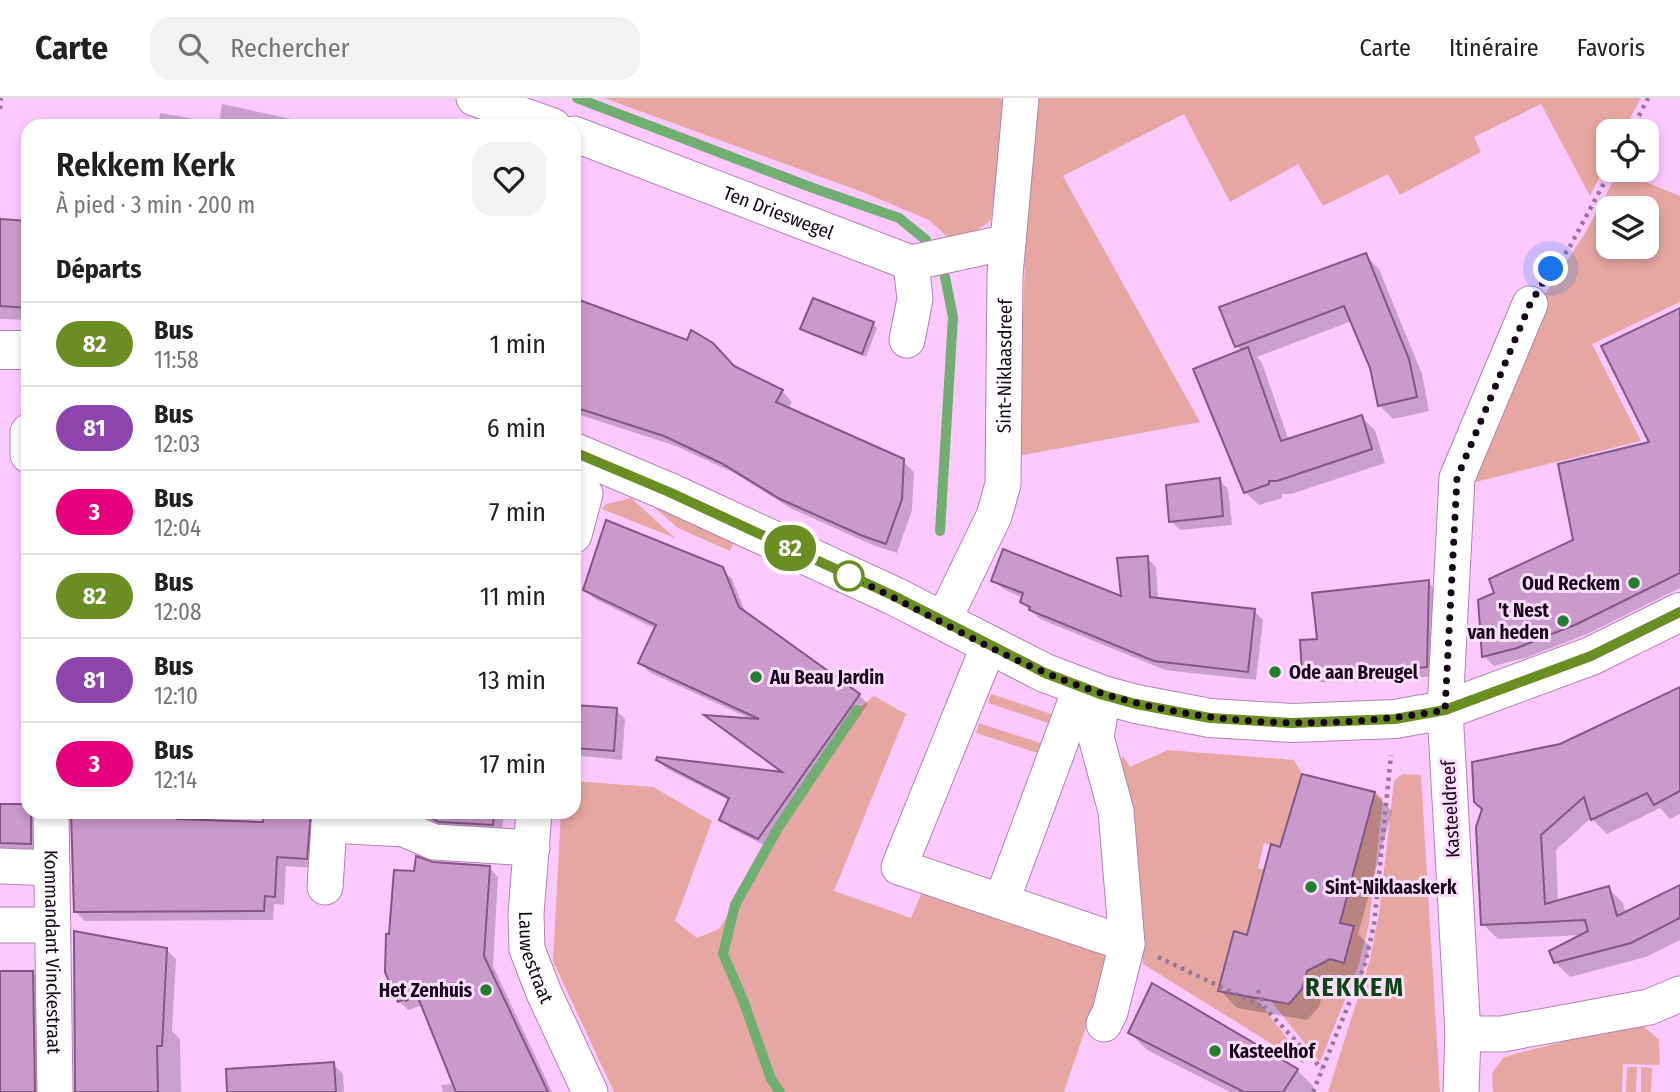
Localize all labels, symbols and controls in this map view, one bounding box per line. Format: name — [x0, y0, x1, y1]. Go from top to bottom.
search box — [150, 17, 640, 80]
text: Carte — [35, 28, 108, 68]
icon: search — [174, 29, 212, 67]
text: Rechercher — [230, 33, 350, 64]
text: Carte — [1360, 34, 1411, 62]
text: Itinéraire — [1449, 34, 1539, 62]
text: Favoris — [1577, 34, 1645, 62]
map controls — [1596, 119, 1659, 259]
button: locate — [1596, 119, 1659, 182]
button: heart — [472, 142, 546, 216]
text: Rekkem Kerk — [56, 145, 235, 185]
street label: Ten Drieswegel — [720, 181, 837, 244]
text: À pied · 3 min · 200 m — [56, 191, 255, 219]
button: layers — [1596, 196, 1659, 259]
your location — [1533, 251, 1568, 286]
text: Départs — [56, 254, 142, 285]
street label: Sint-Niklaasdreef — [992, 298, 1017, 433]
text: Bus — [154, 315, 193, 346]
text: 1 min — [490, 329, 546, 360]
text: 82 — [83, 330, 106, 358]
text: 11:58 — [154, 346, 199, 374]
text: Bus — [154, 399, 193, 430]
text: 6 min — [487, 413, 546, 444]
text: 81 — [83, 414, 106, 442]
text: 12:03 — [154, 430, 200, 458]
text: Bus — [154, 483, 193, 514]
text: 7 min — [489, 497, 546, 528]
text: 3 — [89, 498, 100, 526]
text: 12:04 — [154, 514, 201, 542]
line badge: 82 — [758, 525, 822, 571]
text: 82 — [778, 534, 802, 562]
unlabelled marker — [834, 561, 864, 591]
text: Bus — [154, 567, 193, 598]
place label: Oud Reckem — [1522, 572, 1620, 595]
marker: Oud Reckem — [1626, 575, 1642, 591]
text: 11 min — [480, 581, 546, 612]
text: 82 — [83, 582, 106, 610]
text: 12:08 — [154, 598, 201, 626]
place label: 't Nest van heden — [1467, 599, 1549, 644]
marker: 't Nest van heden — [1555, 613, 1571, 629]
text: Bus — [154, 651, 193, 682]
place label: Ode aan Breugel — [1289, 661, 1419, 684]
marker: Ode aan Breugel — [1267, 664, 1283, 680]
text: 13 min — [478, 665, 546, 696]
text: 81 — [83, 666, 106, 694]
place label: Au Beau Jardin — [769, 666, 884, 689]
marker: Au Beau Jardin — [748, 669, 764, 685]
text: 12:10 — [154, 682, 198, 710]
text: Bus — [154, 735, 193, 766]
text: 17 min — [479, 749, 546, 780]
text: 3 — [89, 750, 100, 778]
street label: Kasteeldreef — [1436, 758, 1465, 858]
text: 12:14 — [154, 766, 197, 794]
street label: Kommandant Vinckestraat — [40, 850, 65, 1055]
place label: Sint-Niklaaskerk — [1325, 876, 1457, 899]
marker: Sint-Niklaaskerk — [1303, 879, 1319, 895]
street label: Lauwestraat — [514, 911, 558, 1008]
district label: REKKEM — [1305, 972, 1405, 1003]
place label: Het Zenhuis — [379, 979, 473, 1002]
marker: Het Zenhuis — [478, 982, 494, 998]
place label: Kasteelhof — [1229, 1040, 1316, 1063]
marker: Kasteelhof — [1207, 1043, 1223, 1059]

